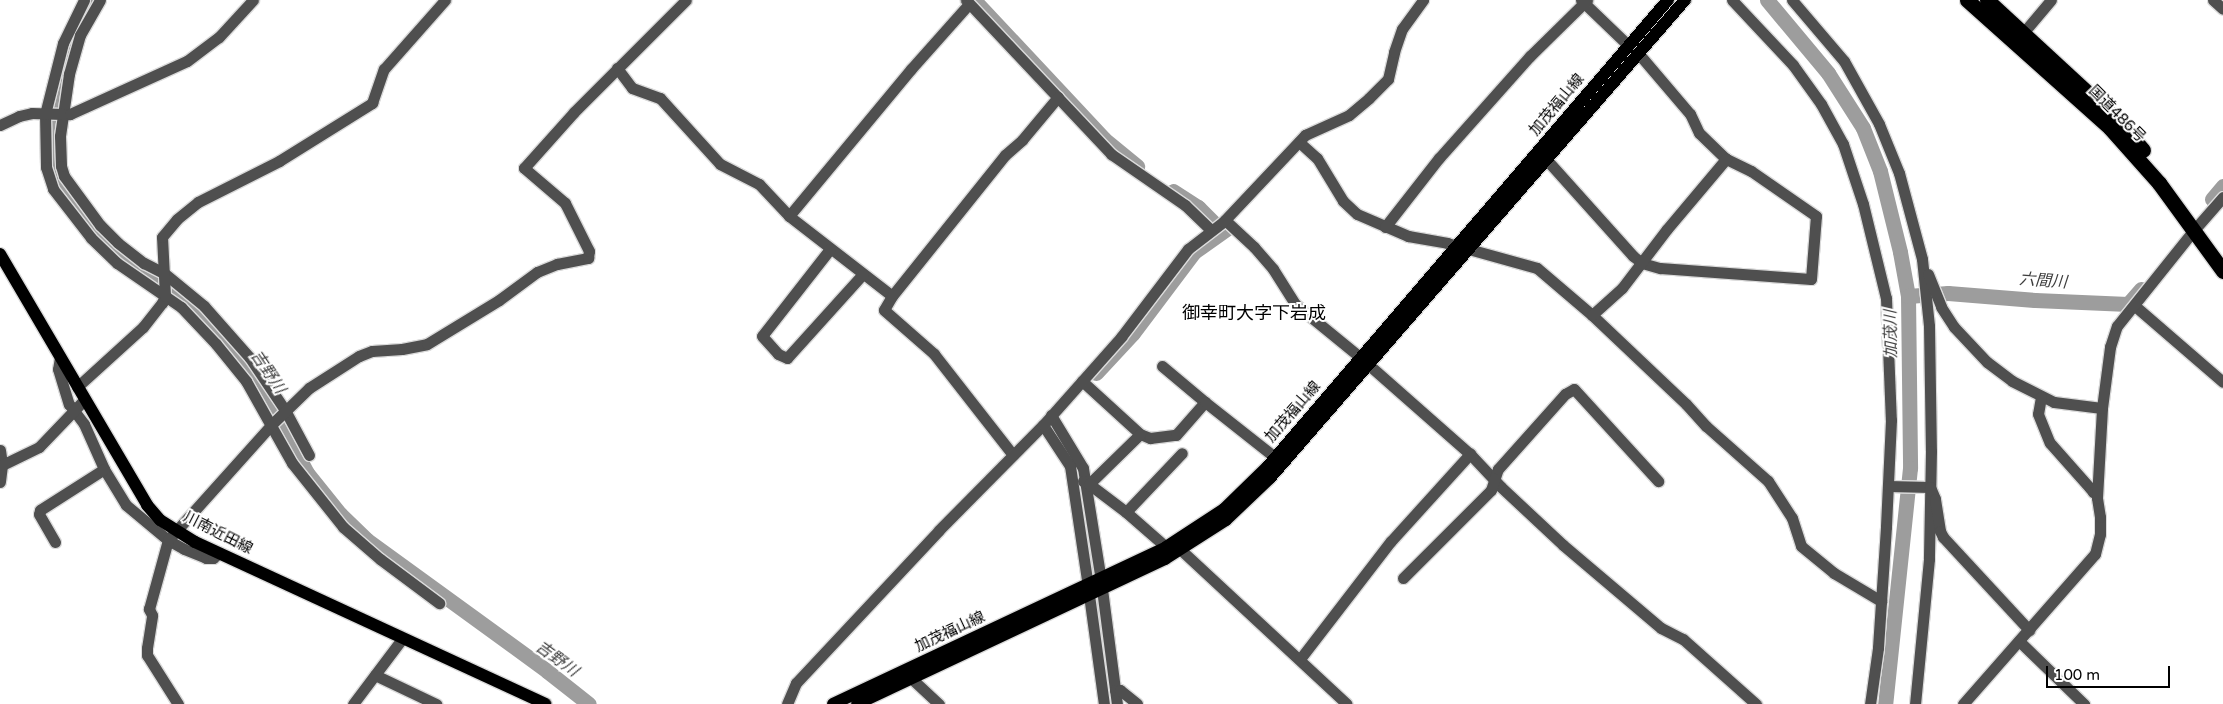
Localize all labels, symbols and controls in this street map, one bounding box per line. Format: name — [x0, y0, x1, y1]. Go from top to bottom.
street label: 加茂福山線 — [1526, 70, 1588, 140]
street label: 国道486号 — [2085, 82, 2149, 146]
water label: 六間川 — [2018, 270, 2068, 292]
district label: 御幸町大字下岩成 — [1182, 302, 1326, 324]
water label: 加茂川 — [1881, 310, 1901, 358]
water label: 吉野川 — [247, 347, 289, 397]
street label: 加茂福山線 — [1262, 378, 1324, 446]
street label: 川南近田線 — [181, 508, 255, 558]
street label: 加茂福山線 — [912, 608, 988, 656]
water label: 吉野川 — [532, 637, 582, 681]
scale bar — [2048, 656, 2172, 688]
text: 100 m — [2054, 666, 2100, 684]

